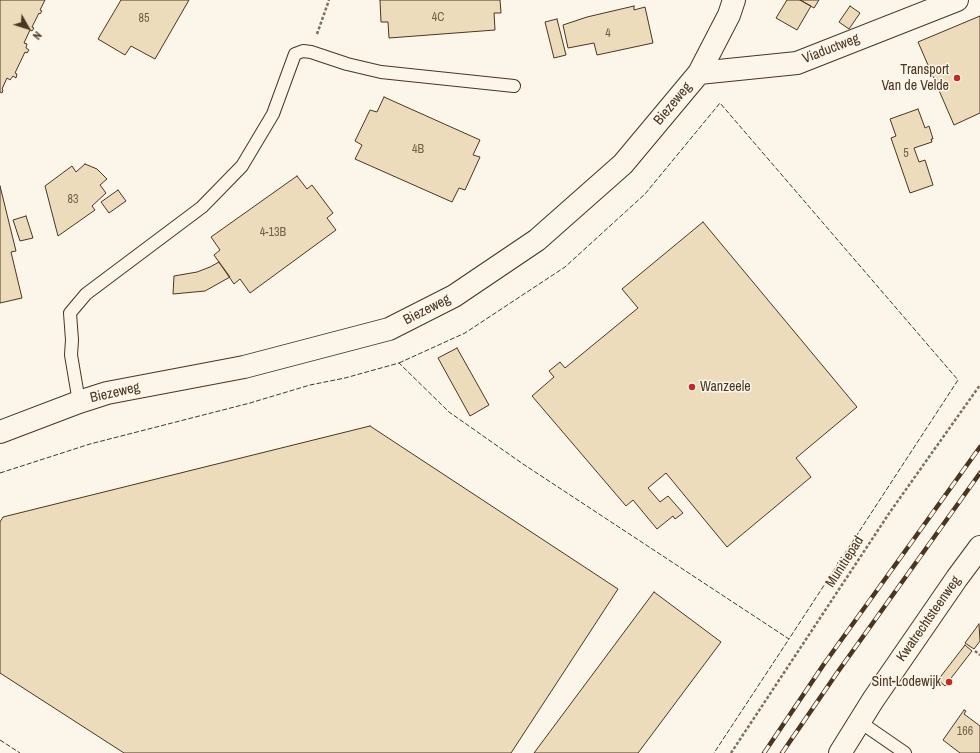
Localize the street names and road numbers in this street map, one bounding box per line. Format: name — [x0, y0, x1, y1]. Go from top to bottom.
street label: Viaductweg — [800, 30, 862, 68]
street label: Biezeweg — [650, 79, 696, 129]
street label: Biezeweg — [401, 291, 453, 329]
street label: Biezeweg — [89, 379, 141, 407]
street label: Munitiepad — [822, 533, 868, 591]
street label: Kwatrechtsteenweg — [893, 573, 965, 665]

